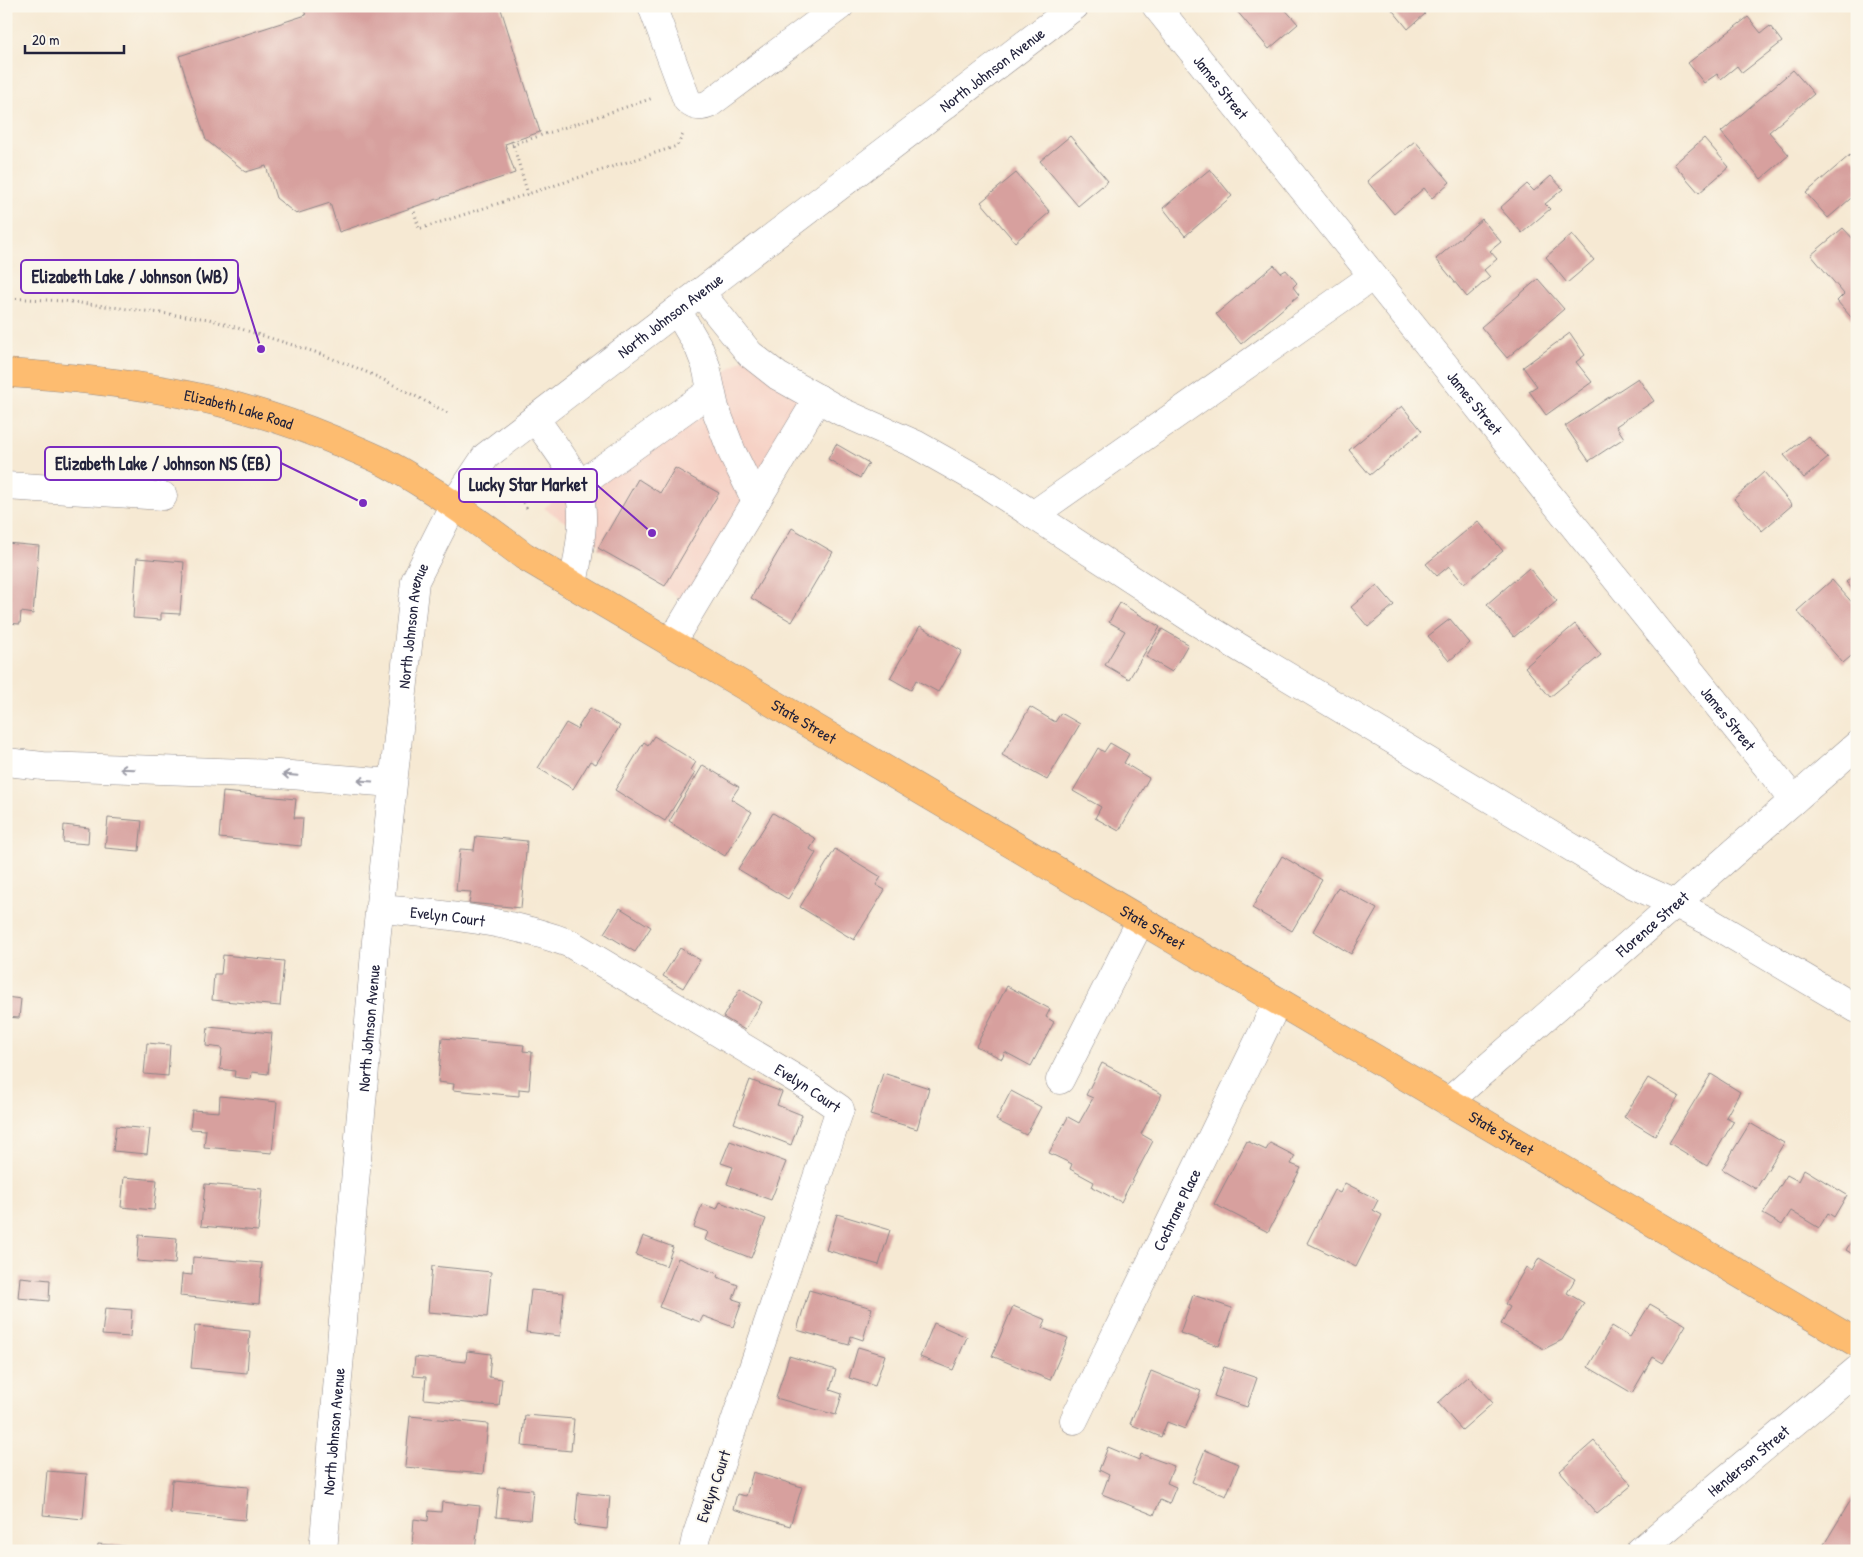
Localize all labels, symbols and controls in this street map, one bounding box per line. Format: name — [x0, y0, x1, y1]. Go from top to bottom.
scale bar — [25, 22, 124, 54]
street label: North Johnson Avenue — [934, 22, 1050, 117]
text: 20 m — [32, 29, 59, 50]
street label: James Street — [1189, 50, 1254, 124]
callout: Elizabeth Lake / Johnson (WB) — [21, 260, 238, 293]
text: Elizabeth Lake / Johnson (WB) — [31, 264, 229, 289]
street label: North Johnson Avenue — [613, 268, 728, 363]
street label: James Street — [1442, 366, 1508, 440]
street label: Elizabeth Lake Road — [182, 384, 296, 435]
callout: Elizabeth Lake / Johnson NS (EB) — [45, 447, 281, 480]
text: Elizabeth Lake / Johnson NS (EB) — [55, 451, 271, 476]
callout: Lucky Star Market — [459, 469, 597, 502]
text: Lucky Star Market — [469, 472, 588, 498]
street label: North Johnson Avenue — [392, 558, 434, 690]
street label: James Street — [1696, 682, 1761, 756]
street label: State Street — [767, 694, 841, 749]
one-way arrow — [120, 764, 136, 773]
one-way arrow — [282, 770, 298, 779]
one-way arrow — [358, 777, 374, 786]
street label: Florence Street — [1610, 886, 1694, 962]
street label: State Street — [1116, 899, 1190, 955]
street label: Evelyn Court — [409, 901, 487, 932]
street label: North Johnson Avenue — [352, 963, 385, 1092]
street label: Evelyn Court — [771, 1058, 846, 1118]
street label: State Street — [1465, 1105, 1539, 1161]
street label: Cochrane Place — [1147, 1164, 1206, 1254]
street label: North Johnson Avenue — [317, 1366, 350, 1496]
street label: Henderson Street — [1703, 1420, 1794, 1501]
street label: Evelyn Court — [690, 1446, 736, 1525]

